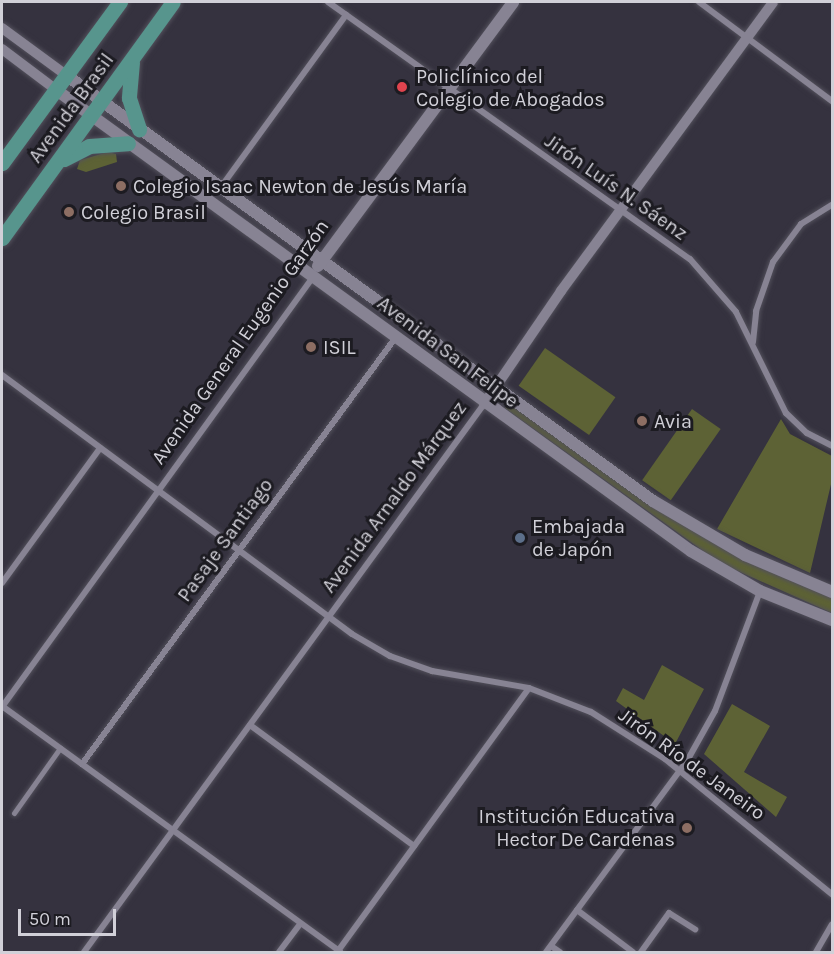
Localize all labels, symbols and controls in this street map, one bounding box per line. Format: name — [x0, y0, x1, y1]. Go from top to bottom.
street label: Avenida Brasil — [23, 48, 119, 168]
place label: Policlínico del Colegio de Abogados — [416, 64, 605, 111]
marker: Policlínico del Colegio de Abogados — [393, 78, 411, 96]
street label: Jirón Luís N. Sáenz — [540, 129, 692, 245]
place label: Colegio Isaac Newton de Jesús María — [133, 174, 467, 198]
marker: Colegio Isaac Newton de Jesús María — [114, 179, 128, 193]
place label: Colegio Brasil — [81, 200, 206, 224]
marker: Colegio Brasil — [62, 205, 76, 219]
street label: Avenida General Eugenio Garzón — [146, 215, 334, 469]
street label: Avenida San Felipe — [373, 291, 523, 413]
place label: ISIL — [323, 335, 356, 359]
marker: ISIL — [304, 340, 318, 354]
street label: Avenida Arnaldo Márquez — [316, 397, 472, 597]
place label: Avia — [654, 409, 692, 433]
marker: Avia — [635, 414, 649, 428]
street label: Pasaje Santiago — [172, 474, 278, 606]
place label: Embajada de Japón — [532, 514, 625, 561]
marker: Embajada de Japón — [513, 531, 527, 545]
street label: Jirón Río de Janeiro — [614, 703, 770, 825]
place label: Institución Educativa Hector De Cardenas — [479, 804, 675, 851]
marker: Institución Educativa Hector De Cardenas — [680, 821, 694, 835]
scale bar — [21, 897, 118, 935]
text: 50 m — [29, 908, 71, 930]

